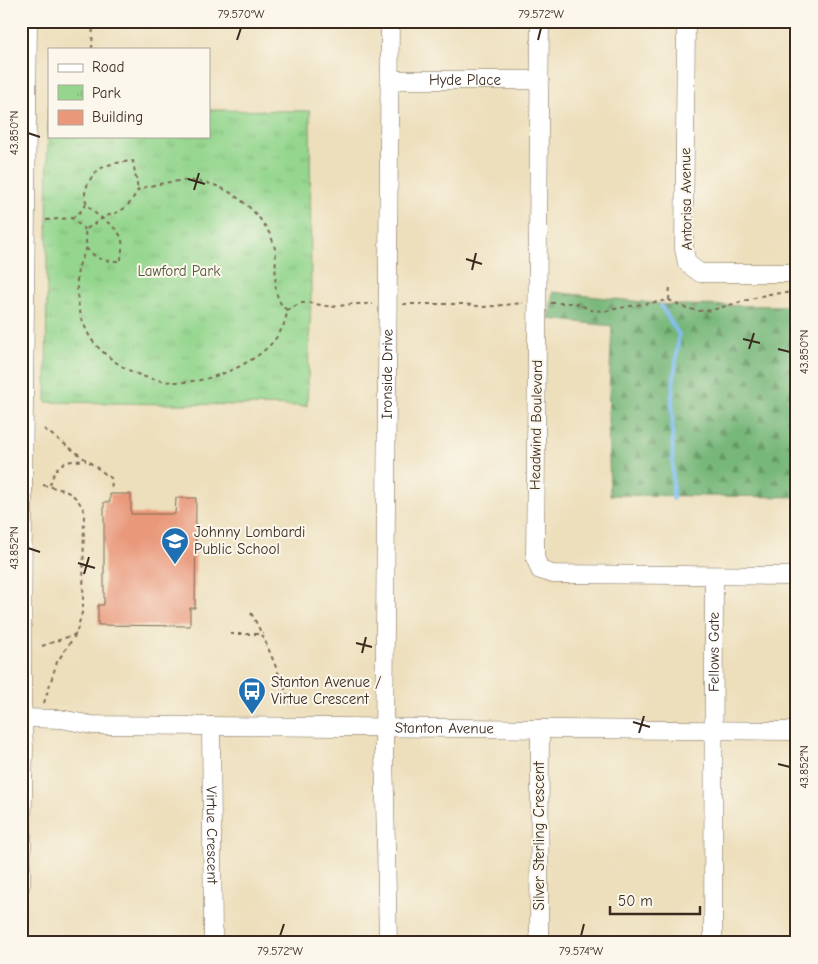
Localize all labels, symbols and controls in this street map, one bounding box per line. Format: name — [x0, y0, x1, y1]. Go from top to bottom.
text: 79.570°W — [218, 7, 265, 21]
text: 79.572°W — [518, 7, 564, 21]
legend — [48, 48, 210, 138]
text: Road — [92, 58, 124, 76]
street label: Hyde Place — [429, 71, 502, 89]
text: Park — [92, 84, 121, 102]
text: Building — [92, 108, 143, 126]
text: 43.850°N — [7, 111, 21, 155]
street label: Antorisa Avenue — [676, 147, 696, 251]
park label: Lawford Park — [138, 262, 221, 280]
street label: Ironside Drive — [378, 328, 396, 419]
text: 43.850°N — [797, 330, 811, 374]
street label: Headwind Boulevard — [526, 360, 546, 490]
place label: Johnny Lombardi Public School — [194, 523, 305, 558]
text: 43.852°N — [7, 526, 21, 570]
school or university icon: Johnny Lombardi Public School — [160, 526, 190, 565]
street label: Fellows Gate — [705, 612, 723, 692]
place label: Stanton Avenue / Virtue Crescent — [271, 673, 382, 708]
bus stop icon: Stanton Avenue / Virtue Crescent — [237, 676, 267, 715]
street label: Stanton Avenue — [395, 719, 494, 737]
text: 43.852°N — [797, 745, 811, 789]
street label: Silver Sterling Crescent — [530, 761, 548, 910]
street label: Virtue Crescent — [203, 786, 221, 885]
scale bar — [610, 884, 700, 916]
text: 50 m — [618, 892, 653, 910]
text: 79.572°W — [257, 944, 303, 958]
text: 79.574°W — [559, 944, 604, 958]

